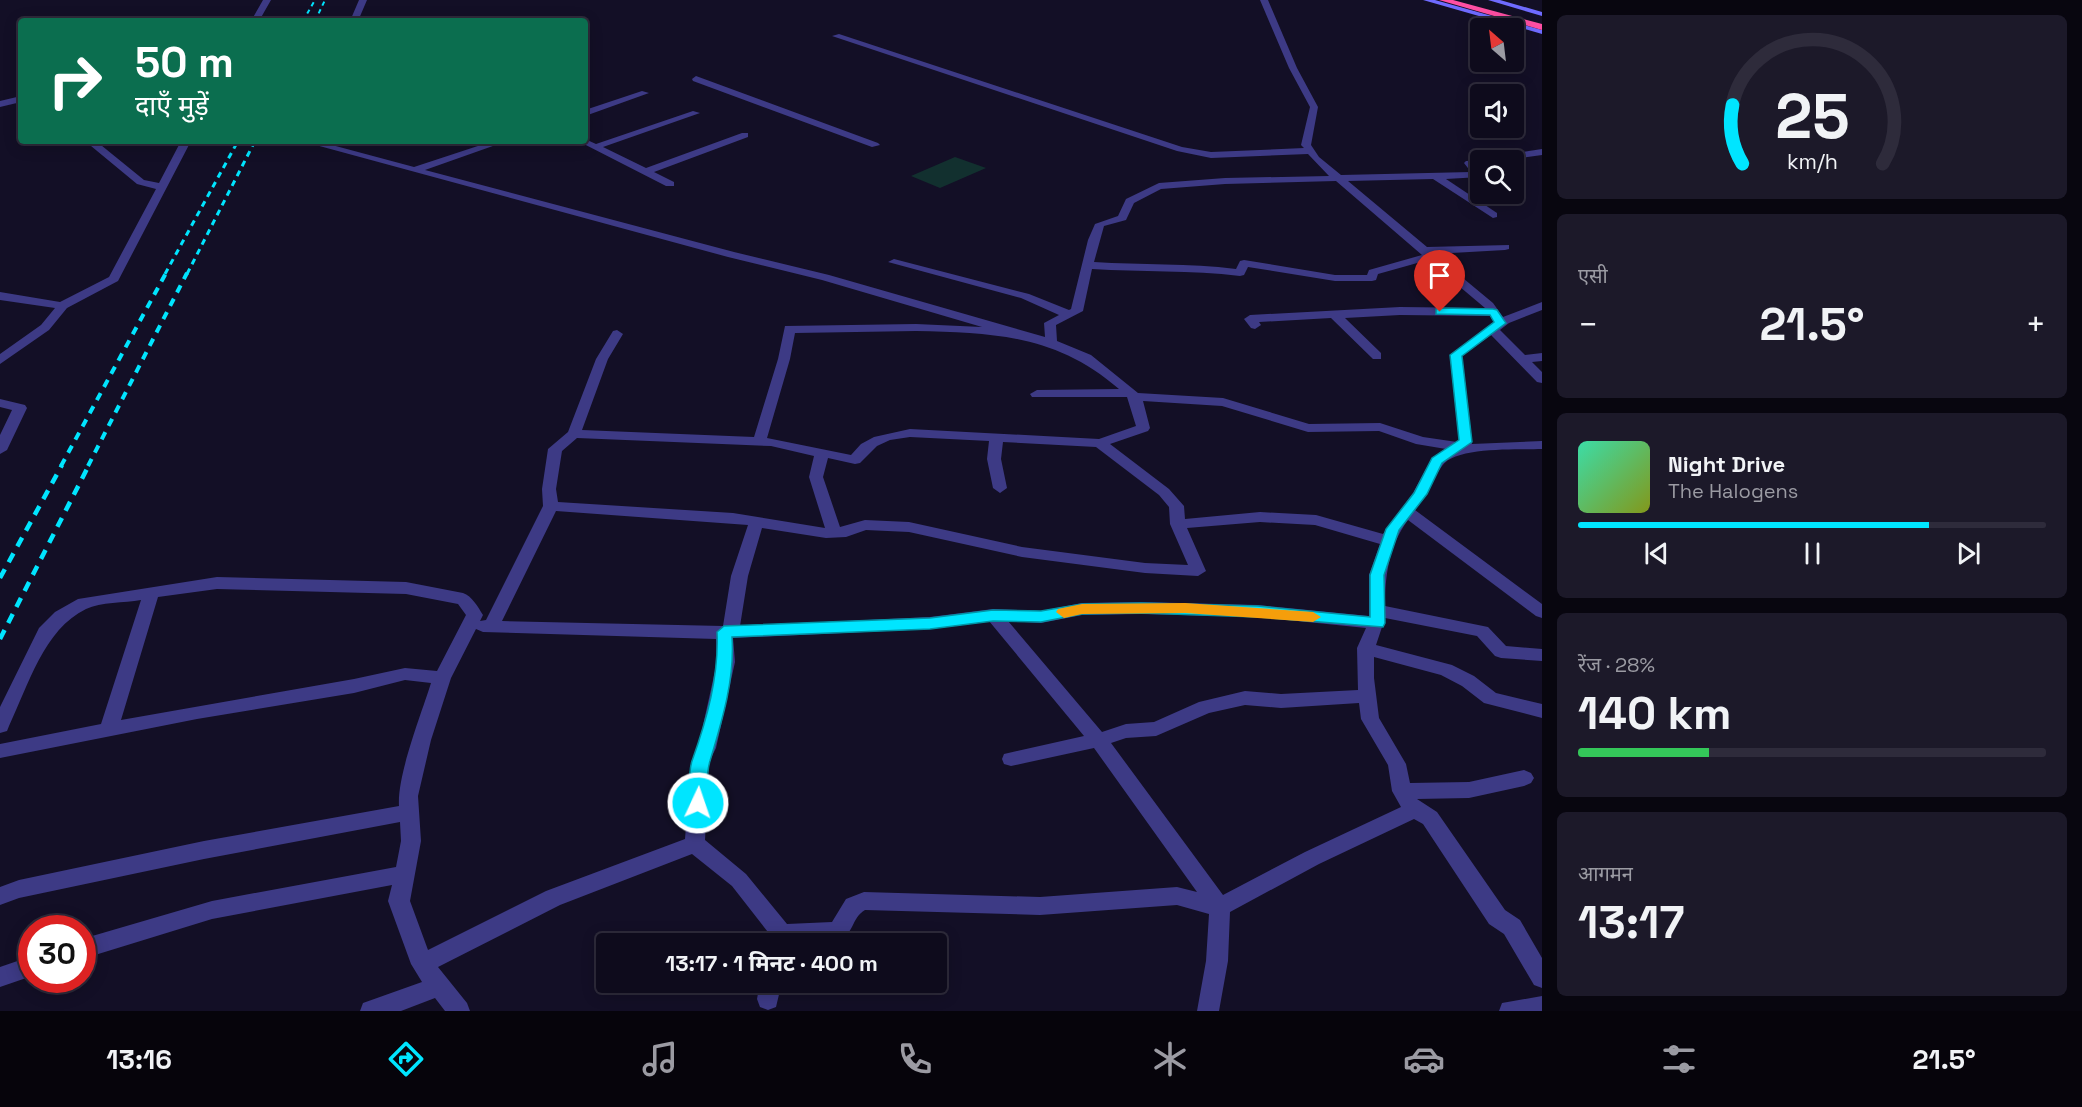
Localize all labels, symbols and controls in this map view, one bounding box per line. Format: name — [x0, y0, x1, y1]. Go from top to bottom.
north arrow — [1470, 18, 1524, 72]
map controls — [1470, 18, 1524, 204]
text: 50 m — [135, 36, 234, 89]
icon: right — [36, 42, 114, 120]
text: 25 — [1775, 77, 1849, 156]
button: sound — [1470, 84, 1524, 138]
text: दाएँ मुड़ें — [135, 88, 209, 123]
text: km/h — [1786, 148, 1838, 175]
button: search — [1470, 150, 1524, 204]
pin — [1414, 250, 1465, 312]
icon: arrive — [1423, 259, 1456, 292]
text: एसी — [1578, 263, 1608, 289]
text: 21.5° — [1759, 296, 1865, 353]
text: − — [1578, 304, 1598, 346]
text: + — [2026, 304, 2046, 346]
text: Night Drive — [1668, 450, 1785, 478]
text: The Halogens — [1668, 478, 1798, 504]
icon: previous — [1640, 537, 1673, 570]
icon: pause — [1796, 537, 1829, 570]
icon: next — [1952, 537, 1985, 570]
text: रेंज · 28% — [1578, 652, 1655, 678]
text: 140 km — [1578, 685, 1731, 742]
position arrow — [666, 771, 730, 835]
text: आगमन — [1578, 861, 1633, 887]
text: 13:17 — [1578, 894, 1684, 951]
speed limit sign: 30 — [18, 915, 96, 993]
text: 13:17 · 1 मिनट · 400 m — [665, 949, 878, 977]
icon: directions — [385, 1038, 427, 1080]
icon: music — [639, 1038, 681, 1080]
icon: phone — [894, 1038, 936, 1080]
icon: climate — [1149, 1038, 1191, 1080]
icon: car — [1403, 1038, 1445, 1080]
icon: filters — [1658, 1038, 1700, 1080]
text: 13:16 — [106, 1042, 172, 1077]
text: 21.5° — [1912, 1042, 1976, 1077]

